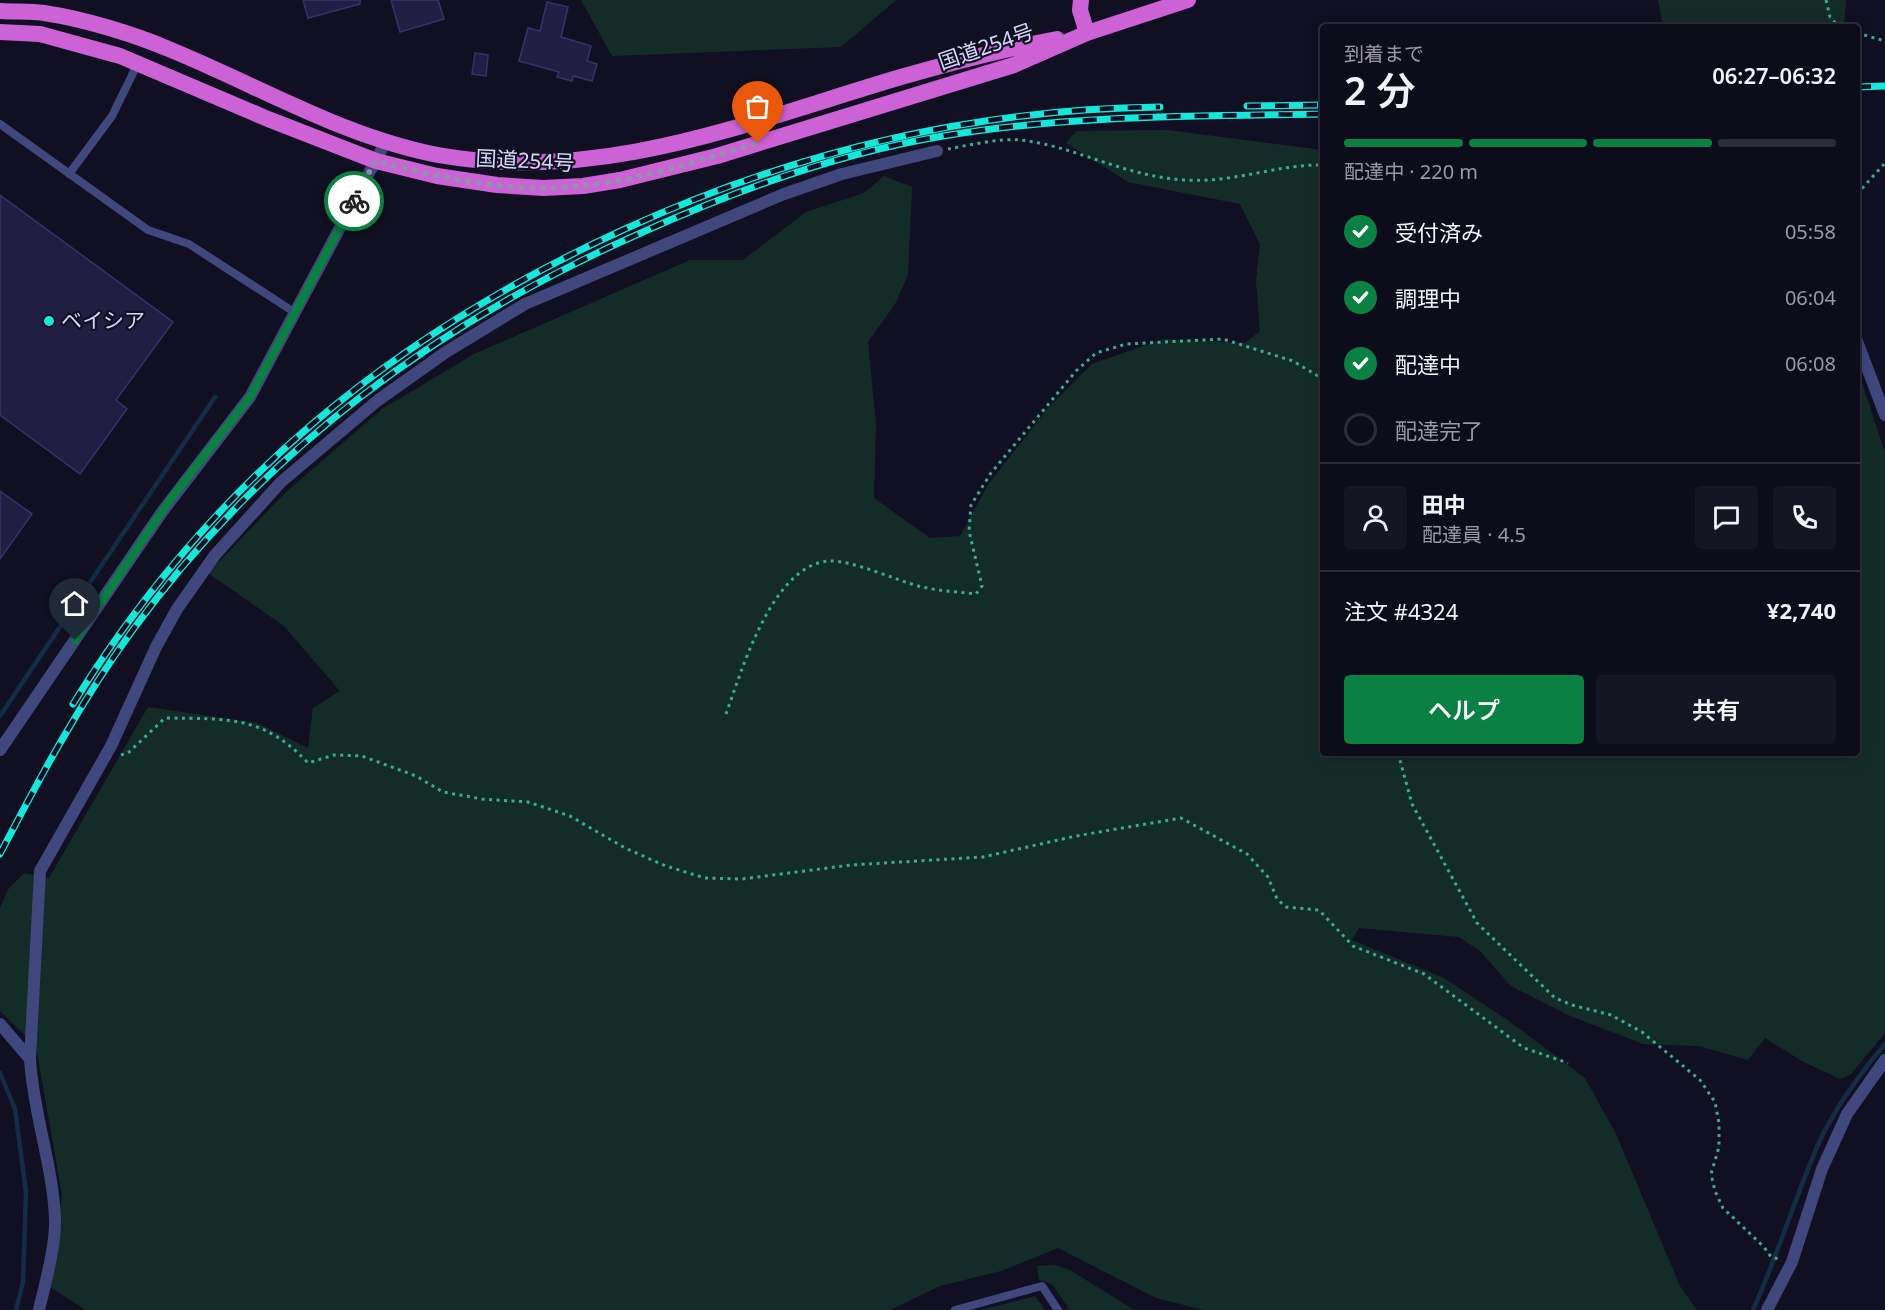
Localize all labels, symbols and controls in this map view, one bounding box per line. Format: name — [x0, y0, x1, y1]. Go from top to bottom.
street label: 国道254号 — [934, 17, 1037, 75]
text: 到着まで — [1344, 40, 1424, 67]
text: 06:27–06:32 — [1712, 60, 1836, 90]
text: 2 分 — [1344, 63, 1415, 116]
pin — [732, 81, 783, 143]
icon: bag — [741, 90, 774, 123]
street label: 国道254号 — [475, 143, 575, 177]
text: 配達中 · 220 m — [1344, 158, 1478, 185]
courier — [324, 171, 384, 231]
icon: bike — [338, 185, 371, 218]
icon: check — [1344, 215, 1377, 248]
text: 受付済み — [1395, 217, 1483, 247]
text: 05:58 — [1785, 218, 1836, 245]
icon: check — [1344, 281, 1377, 314]
text: 調理中 — [1395, 283, 1461, 313]
text: 06:04 — [1785, 284, 1836, 311]
place label: ベイシア — [61, 306, 145, 334]
marker: ベイシア — [42, 314, 56, 328]
icon: check — [1344, 347, 1377, 380]
text: 配達中 — [1395, 349, 1461, 379]
text: 06:08 — [1785, 350, 1836, 377]
text: 配達完了 — [1395, 415, 1483, 445]
button: person — [1344, 486, 1407, 549]
button: chat — [1695, 486, 1758, 549]
button: phone — [1773, 486, 1836, 549]
text: 田中 — [1422, 489, 1466, 519]
text: 配達員 · 4.5 — [1422, 521, 1526, 548]
pin — [49, 578, 100, 640]
icon: home — [58, 587, 91, 620]
text: ¥2,740 — [1767, 595, 1836, 625]
text: 注文 #4324 — [1344, 596, 1458, 626]
button: ヘルプ — [1344, 675, 1584, 744]
button: 共有 — [1596, 675, 1836, 744]

